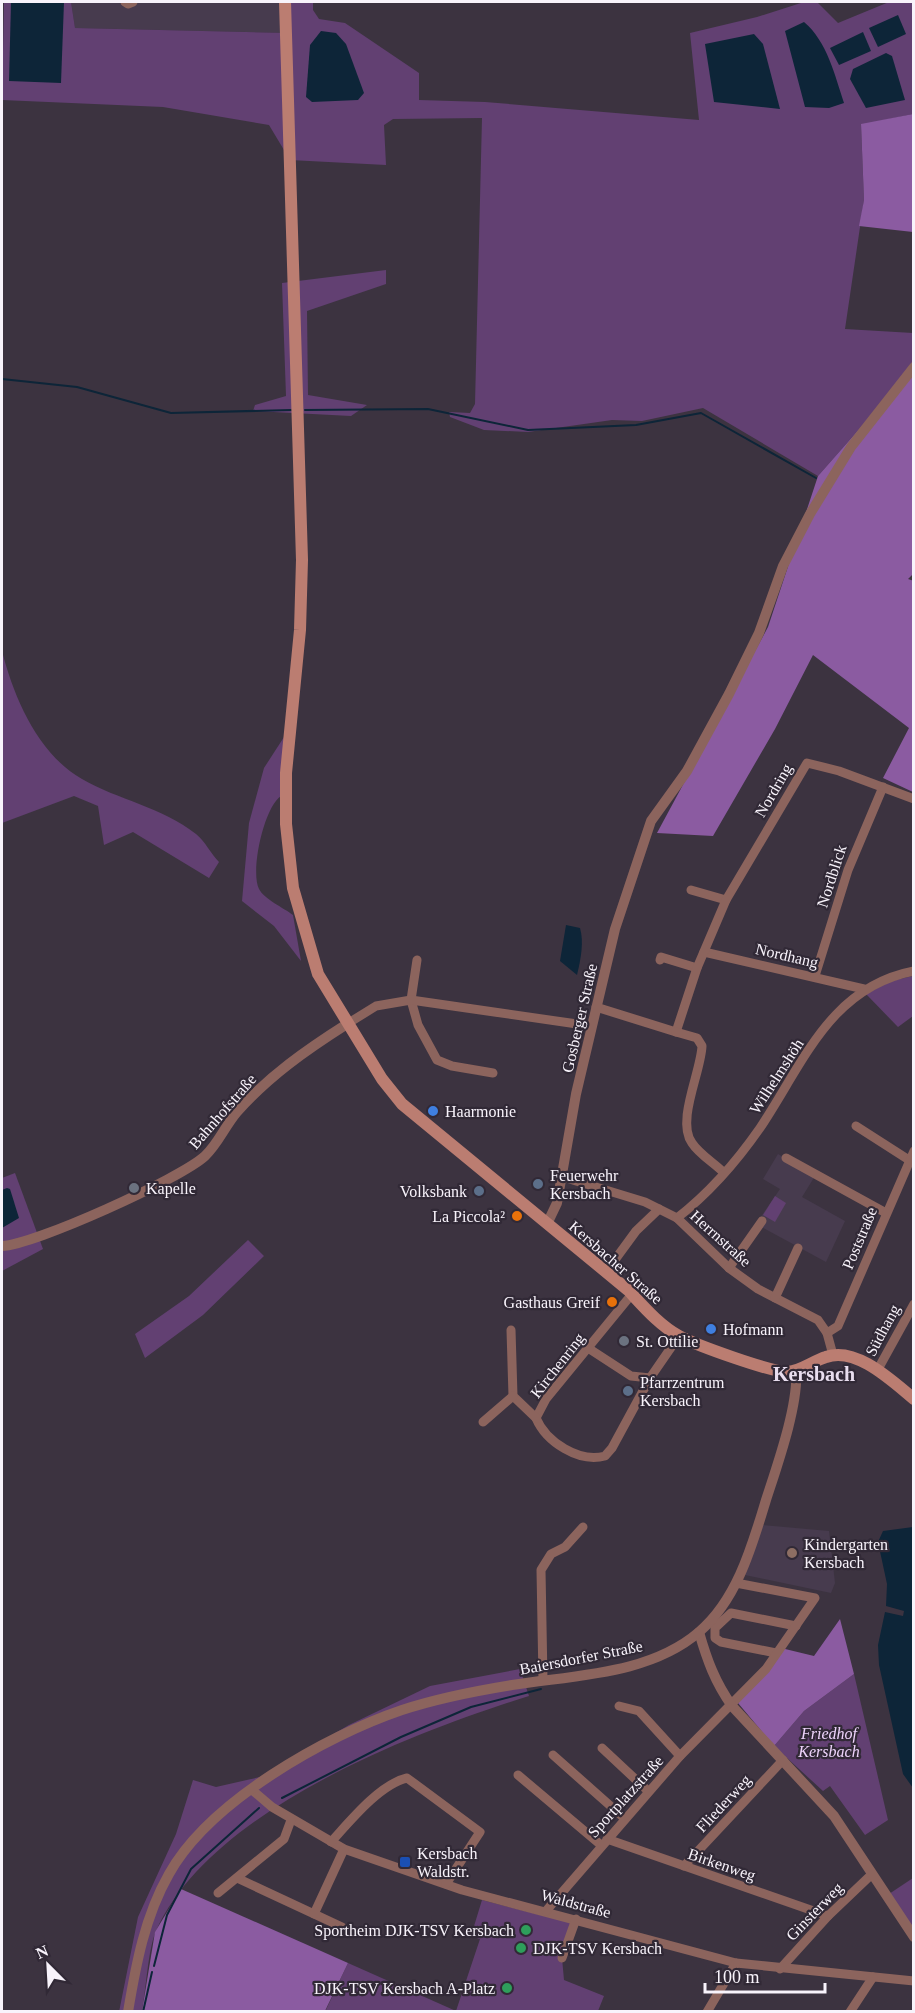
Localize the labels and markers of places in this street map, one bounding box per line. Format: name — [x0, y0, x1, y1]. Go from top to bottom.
place label: Haarmonie — [445, 1103, 516, 1120]
marker: Haarmonie — [426, 1104, 440, 1118]
place label: Feuerwehr Kersbach — [550, 1167, 619, 1202]
marker: Feuerwehr Kersbach — [531, 1177, 545, 1191]
place label: Kapelle — [146, 1180, 196, 1198]
marker: Kapelle — [127, 1181, 141, 1195]
place label: Volksbank — [400, 1183, 467, 1200]
marker: Volksbank — [472, 1184, 486, 1198]
place label: La Piccola² — [432, 1208, 505, 1225]
marker: La Piccola² — [510, 1209, 524, 1223]
place label: Gasthaus Greif — [504, 1294, 601, 1311]
marker: Gasthaus Greif — [605, 1295, 619, 1309]
place label: Hofmann — [723, 1321, 783, 1338]
marker: Hofmann — [704, 1322, 718, 1336]
place label: St. Ottilie — [636, 1333, 698, 1350]
marker: St. Ottilie — [617, 1334, 631, 1348]
place label: Pfarrzentrum Kersbach — [640, 1374, 725, 1409]
marker: Pfarrzentrum Kersbach — [621, 1384, 635, 1398]
place label: Kindergarten Kersbach — [804, 1536, 888, 1571]
marker: Kindergarten Kersbach — [785, 1546, 799, 1560]
place label: Kersbach Waldstr. — [417, 1845, 477, 1880]
marker: Kersbach Waldstr. — [398, 1855, 412, 1869]
place label: Sportheim DJK-TSV Kersbach — [314, 1922, 514, 1940]
marker: Sportheim DJK-TSV Kersbach — [519, 1923, 533, 1937]
place label: DJK-TSV Kersbach — [533, 1940, 662, 1957]
marker: DJK-TSV Kersbach — [514, 1941, 528, 1955]
place label: DJK-TSV Kersbach A-Platz — [314, 1980, 495, 1997]
marker: DJK-TSV Kersbach A-Platz — [500, 1981, 514, 1995]

